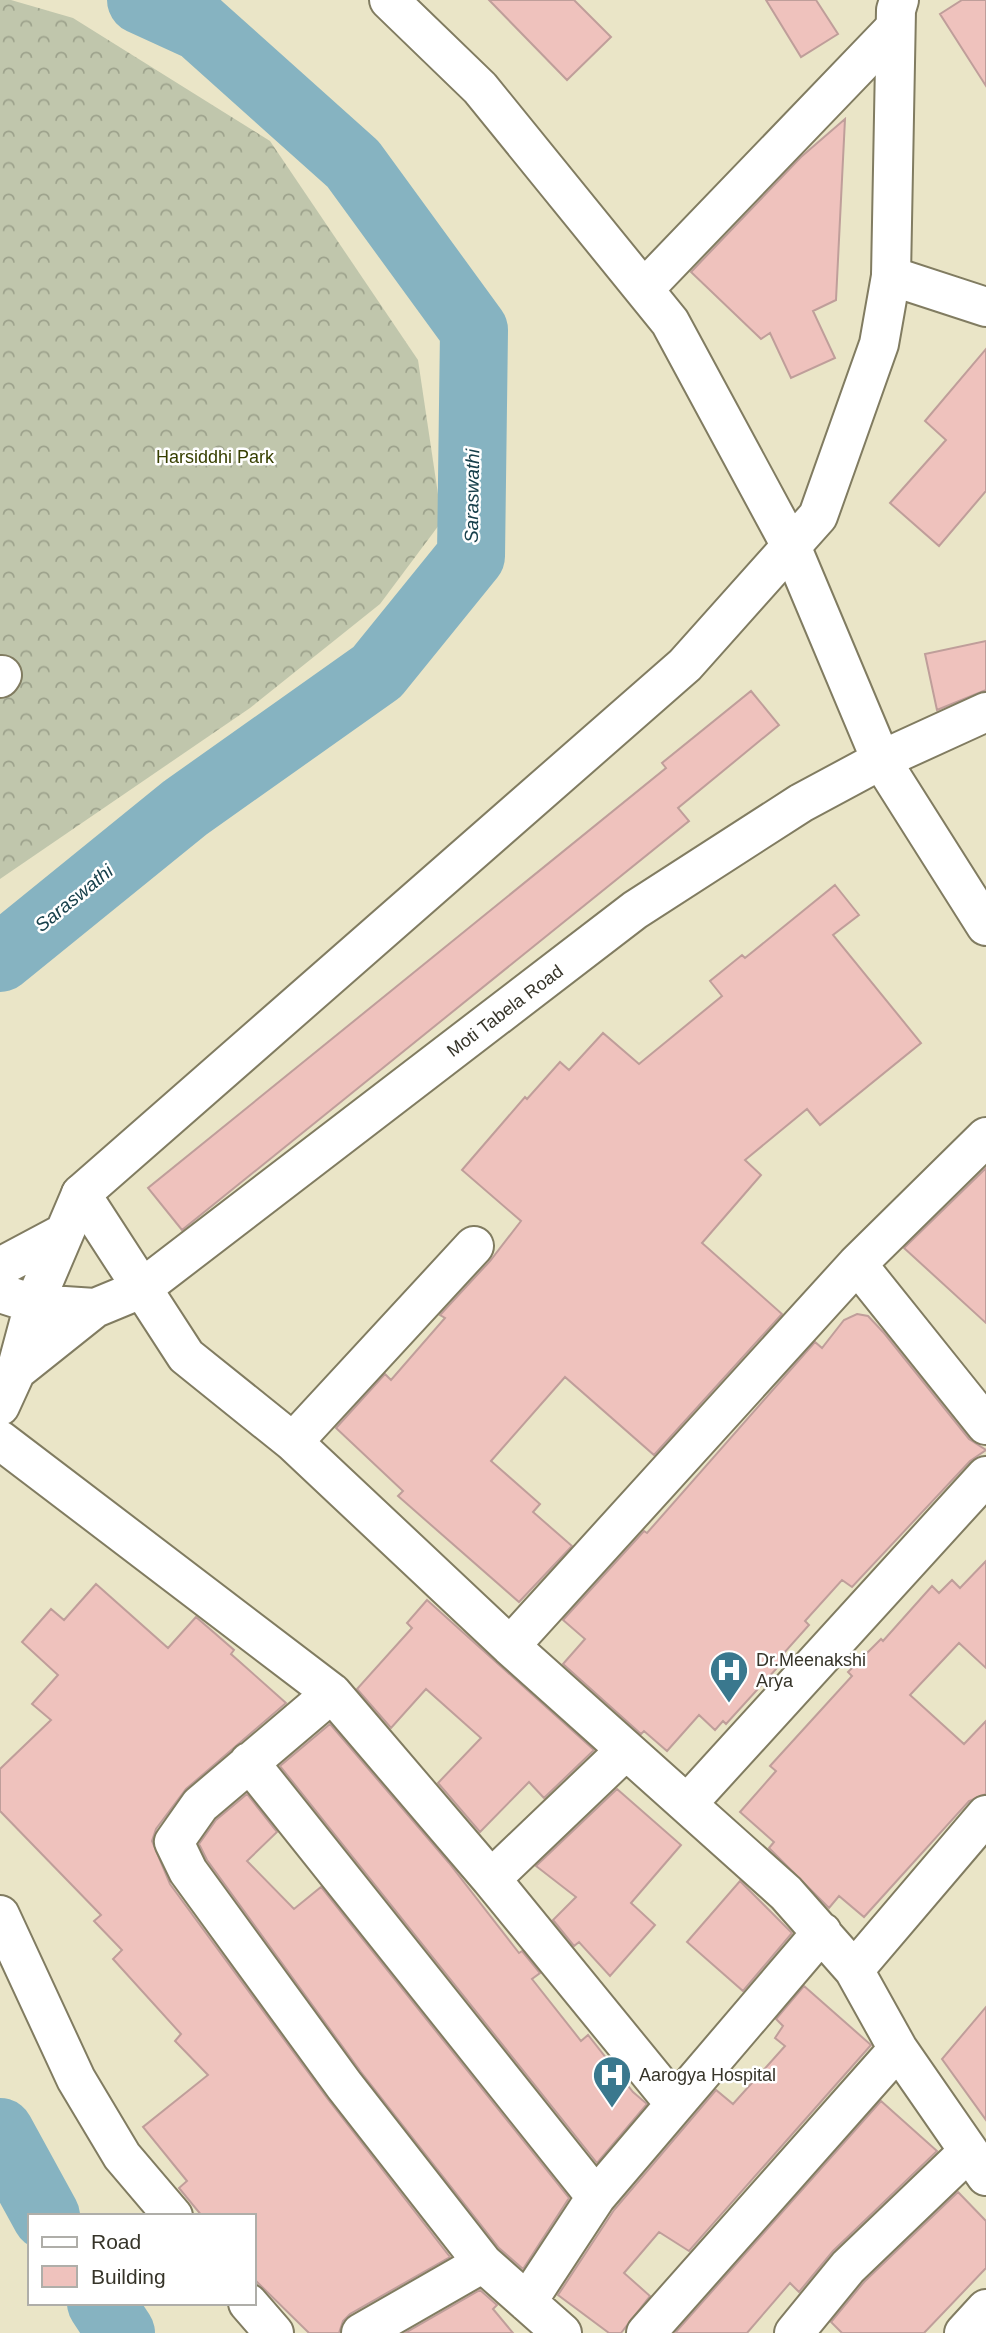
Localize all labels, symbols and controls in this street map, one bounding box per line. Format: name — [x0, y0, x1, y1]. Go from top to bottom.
park label: Harsiddhi Park — [156, 447, 275, 467]
water label: Saraswathi — [461, 448, 483, 543]
water label: Saraswathi — [31, 860, 118, 936]
street label: Moti Tabela Road — [443, 961, 567, 1061]
hospital icon: Dr.Meenakshi Arya — [708, 1649, 750, 1704]
place label: Dr.Meenakshi Arya — [756, 1650, 866, 1691]
hospital icon: Aarogya Hospital — [591, 2054, 633, 2109]
place label: Aarogya Hospital — [639, 2065, 776, 2085]
legend — [28, 2214, 256, 2305]
text: Road — [91, 2230, 141, 2253]
text: Building — [91, 2265, 166, 2288]

